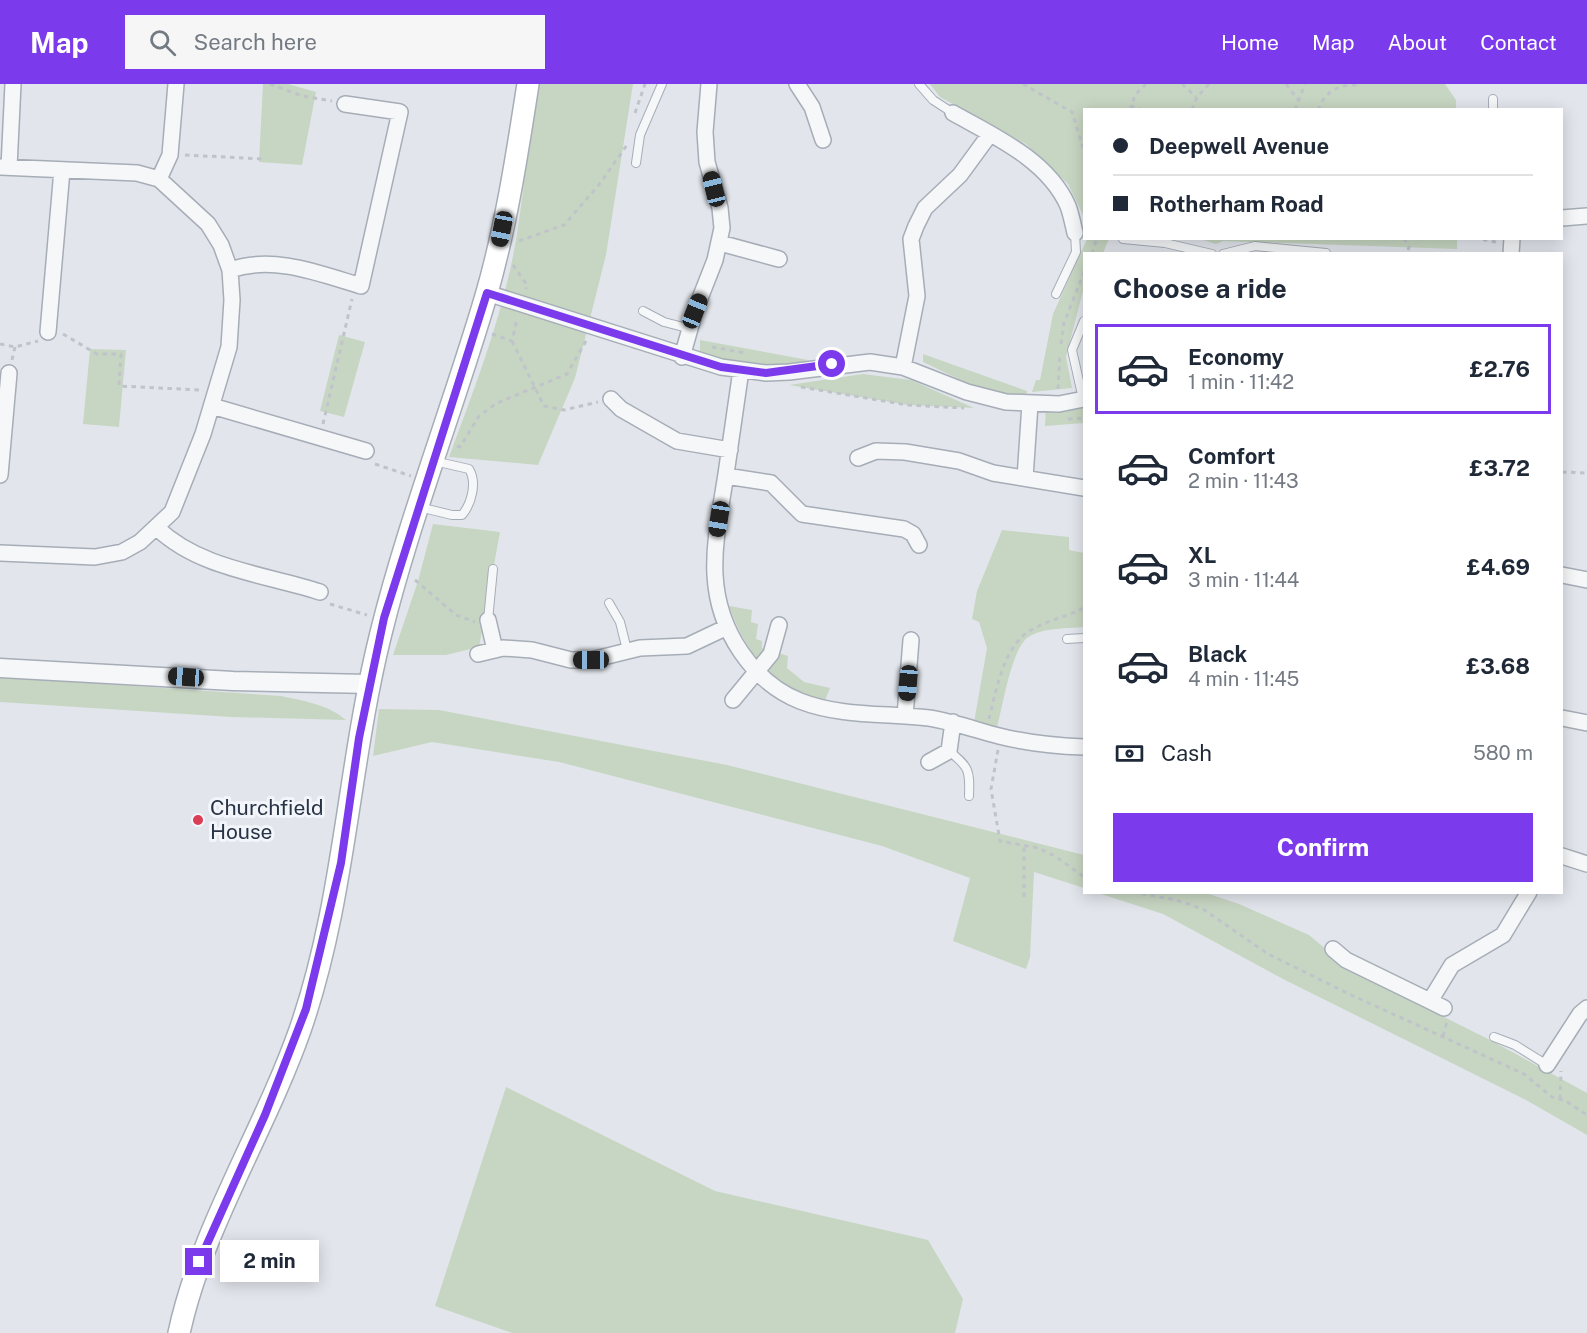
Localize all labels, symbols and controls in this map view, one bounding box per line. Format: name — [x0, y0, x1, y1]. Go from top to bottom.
search box — [125, 15, 545, 69]
text: Map — [30, 26, 89, 59]
icon: search — [146, 26, 179, 59]
text: Search here — [194, 29, 317, 55]
text: Home — [1221, 30, 1279, 55]
text: Map — [1312, 30, 1355, 55]
text: About — [1388, 30, 1447, 55]
text: Contact — [1480, 30, 1557, 55]
text: Deepwell Avenue — [1149, 133, 1329, 159]
car — [701, 169, 727, 209]
text: Rotherham Road — [1149, 191, 1324, 217]
car — [490, 210, 514, 248]
text: Choose a ride — [1113, 272, 1287, 304]
car — [680, 291, 710, 331]
icon: car — [1116, 342, 1170, 396]
text: Economy — [1188, 344, 1284, 370]
route start — [818, 350, 845, 377]
text: £2.76 — [1470, 356, 1530, 382]
text: 1 min · 11:42 — [1188, 370, 1294, 394]
icon: car — [1116, 441, 1170, 495]
text: Comfort — [1188, 443, 1275, 469]
text: £3.72 — [1469, 455, 1530, 481]
text: 2 min · 11:43 — [1188, 469, 1299, 493]
car — [707, 500, 731, 538]
icon: car — [1116, 540, 1170, 594]
text: XL — [1188, 542, 1216, 568]
text: £4.69 — [1466, 554, 1530, 580]
text: 3 min · 11:44 — [1188, 568, 1299, 592]
icon: car — [1116, 639, 1170, 693]
text: Black — [1188, 641, 1247, 667]
car — [573, 651, 609, 669]
text: £3.68 — [1466, 653, 1530, 679]
car — [897, 664, 919, 702]
car — [167, 667, 205, 687]
text: 4 min · 11:45 — [1188, 667, 1299, 691]
icon: cash — [1113, 737, 1146, 770]
text: Cash — [1161, 740, 1212, 766]
text: 580 m — [1473, 741, 1533, 765]
place label: Churchfield House — [210, 795, 324, 844]
marker: Churchfield House — [191, 813, 205, 827]
button: Confirm — [1113, 813, 1533, 882]
callout: 2 min — [220, 1241, 319, 1283]
route end — [185, 1248, 212, 1275]
text: 2 min — [243, 1249, 296, 1273]

